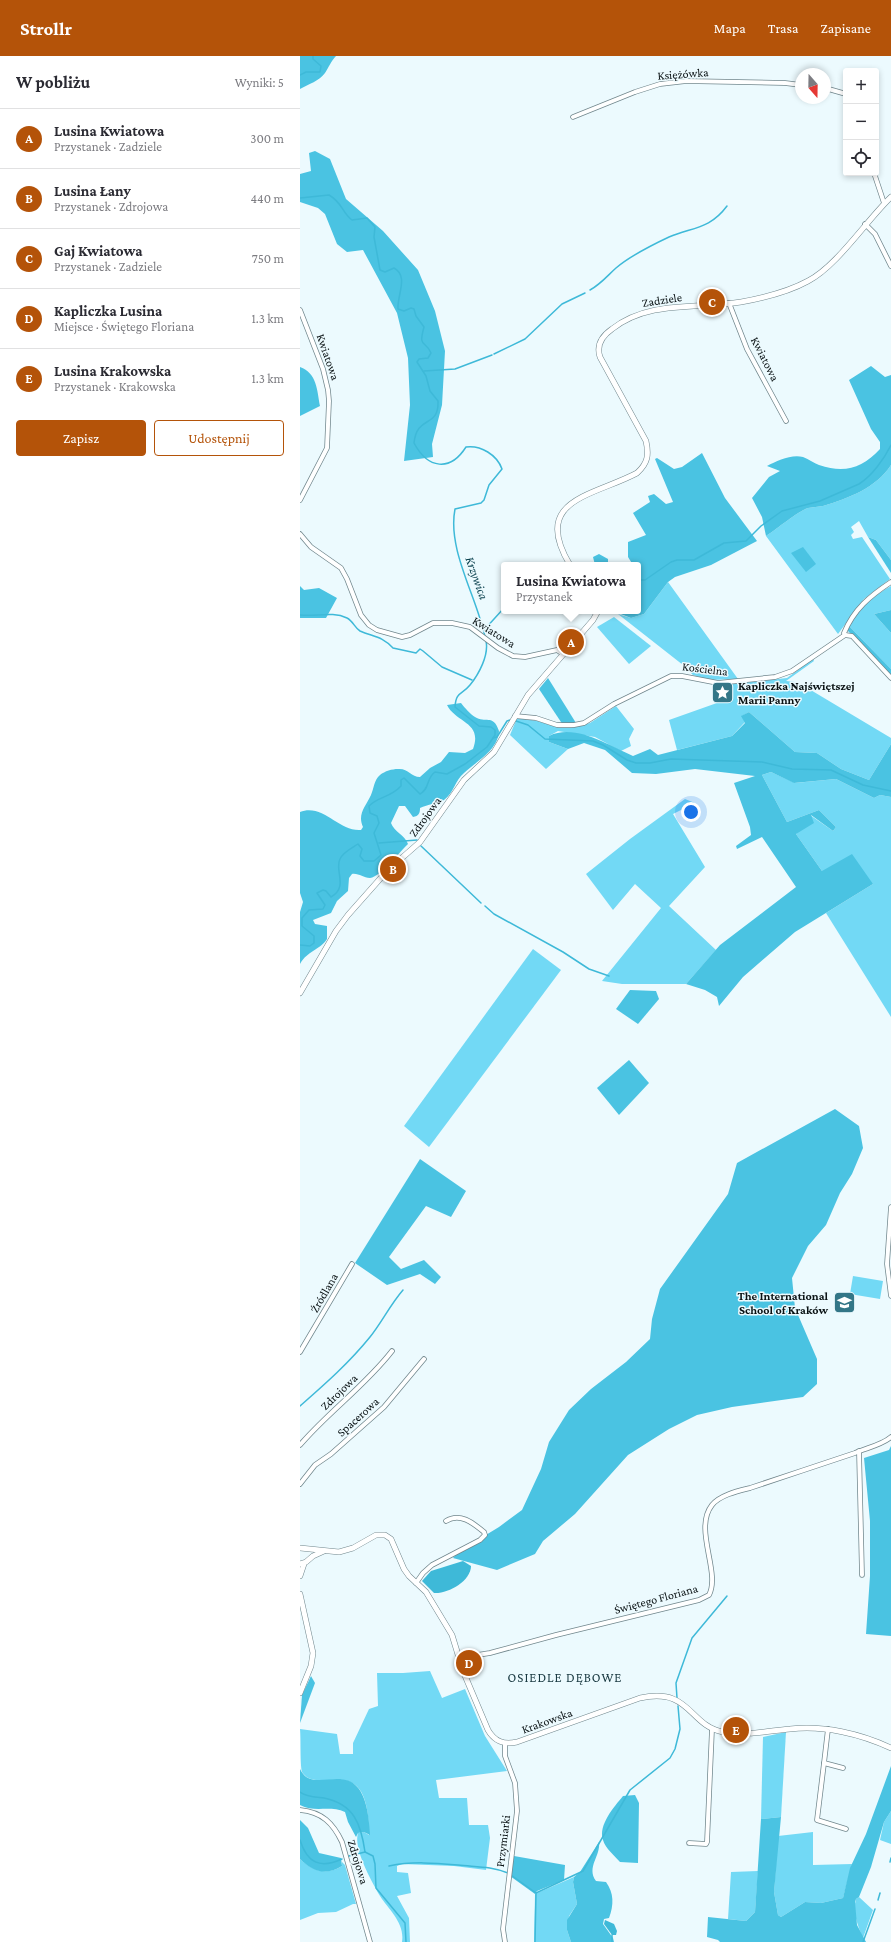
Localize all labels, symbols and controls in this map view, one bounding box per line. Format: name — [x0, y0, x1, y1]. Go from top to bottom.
text: Strollr — [20, 18, 72, 39]
text: Mapa — [714, 20, 746, 36]
text: Trasa — [768, 20, 799, 36]
text: Zapisane — [821, 20, 871, 36]
street label: Księżówka — [657, 65, 709, 83]
north arrow — [795, 68, 831, 104]
map controls — [843, 68, 879, 176]
button: + — [843, 68, 879, 104]
text: W pobliżu — [16, 73, 90, 92]
text: Wyniki: 5 — [235, 75, 284, 90]
button: − — [843, 104, 879, 140]
text: Lusina Kwiatowa — [54, 123, 164, 139]
text: A — [25, 131, 33, 146]
text: 300 m — [250, 131, 284, 146]
text: Przystanek · Zadziele — [54, 139, 162, 154]
button: locate — [843, 140, 879, 176]
text: Lusina Łany — [54, 183, 131, 199]
text: B — [25, 191, 33, 206]
text: 440 m — [250, 191, 284, 206]
text: Przystanek · Zdrojowa — [54, 199, 168, 214]
text: Gaj Kwiatowa — [54, 243, 143, 259]
text: C — [25, 251, 33, 266]
text: 750 m — [252, 251, 284, 266]
text: Przystanek · Zadziele — [54, 259, 162, 274]
pin: C — [699, 287, 725, 317]
street label: Zadziele — [641, 290, 683, 310]
text: Kapliczka Lusina — [54, 303, 162, 319]
text: D — [25, 311, 33, 326]
text: 1.3 km — [251, 311, 284, 326]
text: Miejsce · Świętego Floriana — [54, 319, 194, 334]
street label: Kwiatowa — [314, 332, 343, 382]
street label: Kwiatowa — [748, 334, 782, 384]
text: Lusina Krakowska — [54, 363, 171, 379]
text: E — [25, 371, 33, 386]
text: 1.3 km — [251, 371, 284, 386]
text: Przystanek · Krakowska — [54, 379, 176, 394]
button: Zapisz — [16, 420, 146, 456]
button: Udostępnij — [154, 420, 284, 456]
water label: Krzywica — [462, 554, 492, 602]
popup — [501, 562, 641, 614]
text: Lusina Kwiatowa — [516, 573, 626, 589]
text: Przystanek — [516, 589, 573, 604]
street label: Kwiatowa — [470, 613, 518, 651]
pin: A — [558, 627, 584, 657]
street label: Kościelna — [681, 659, 729, 679]
place label: Kapliczka Najświętszej Marii Panny — [738, 679, 855, 707]
place icon: Kapliczka Najświętszej Marii Panny — [710, 680, 736, 706]
street label: Zdrojowa — [406, 794, 444, 840]
your location — [681, 802, 701, 822]
pin: B — [380, 854, 406, 884]
street label: Źródlana — [307, 1270, 341, 1315]
place label: The International School of Kraków — [738, 1289, 828, 1317]
school or university icon: The International School of Kraków — [831, 1290, 857, 1316]
street label: Zdrojowa — [318, 1371, 361, 1413]
street label: Spacerowa — [334, 1394, 382, 1440]
street label: Świętego Floriana — [613, 1581, 700, 1617]
pin: D — [456, 1648, 482, 1678]
district label: OSIEDLE DĘBOWE — [508, 1670, 622, 1685]
street label: Krakowska — [520, 1705, 575, 1737]
pin: E — [723, 1715, 749, 1745]
street label: Przymiarki — [493, 1814, 513, 1868]
street label: Zdrojowa — [345, 1838, 372, 1886]

